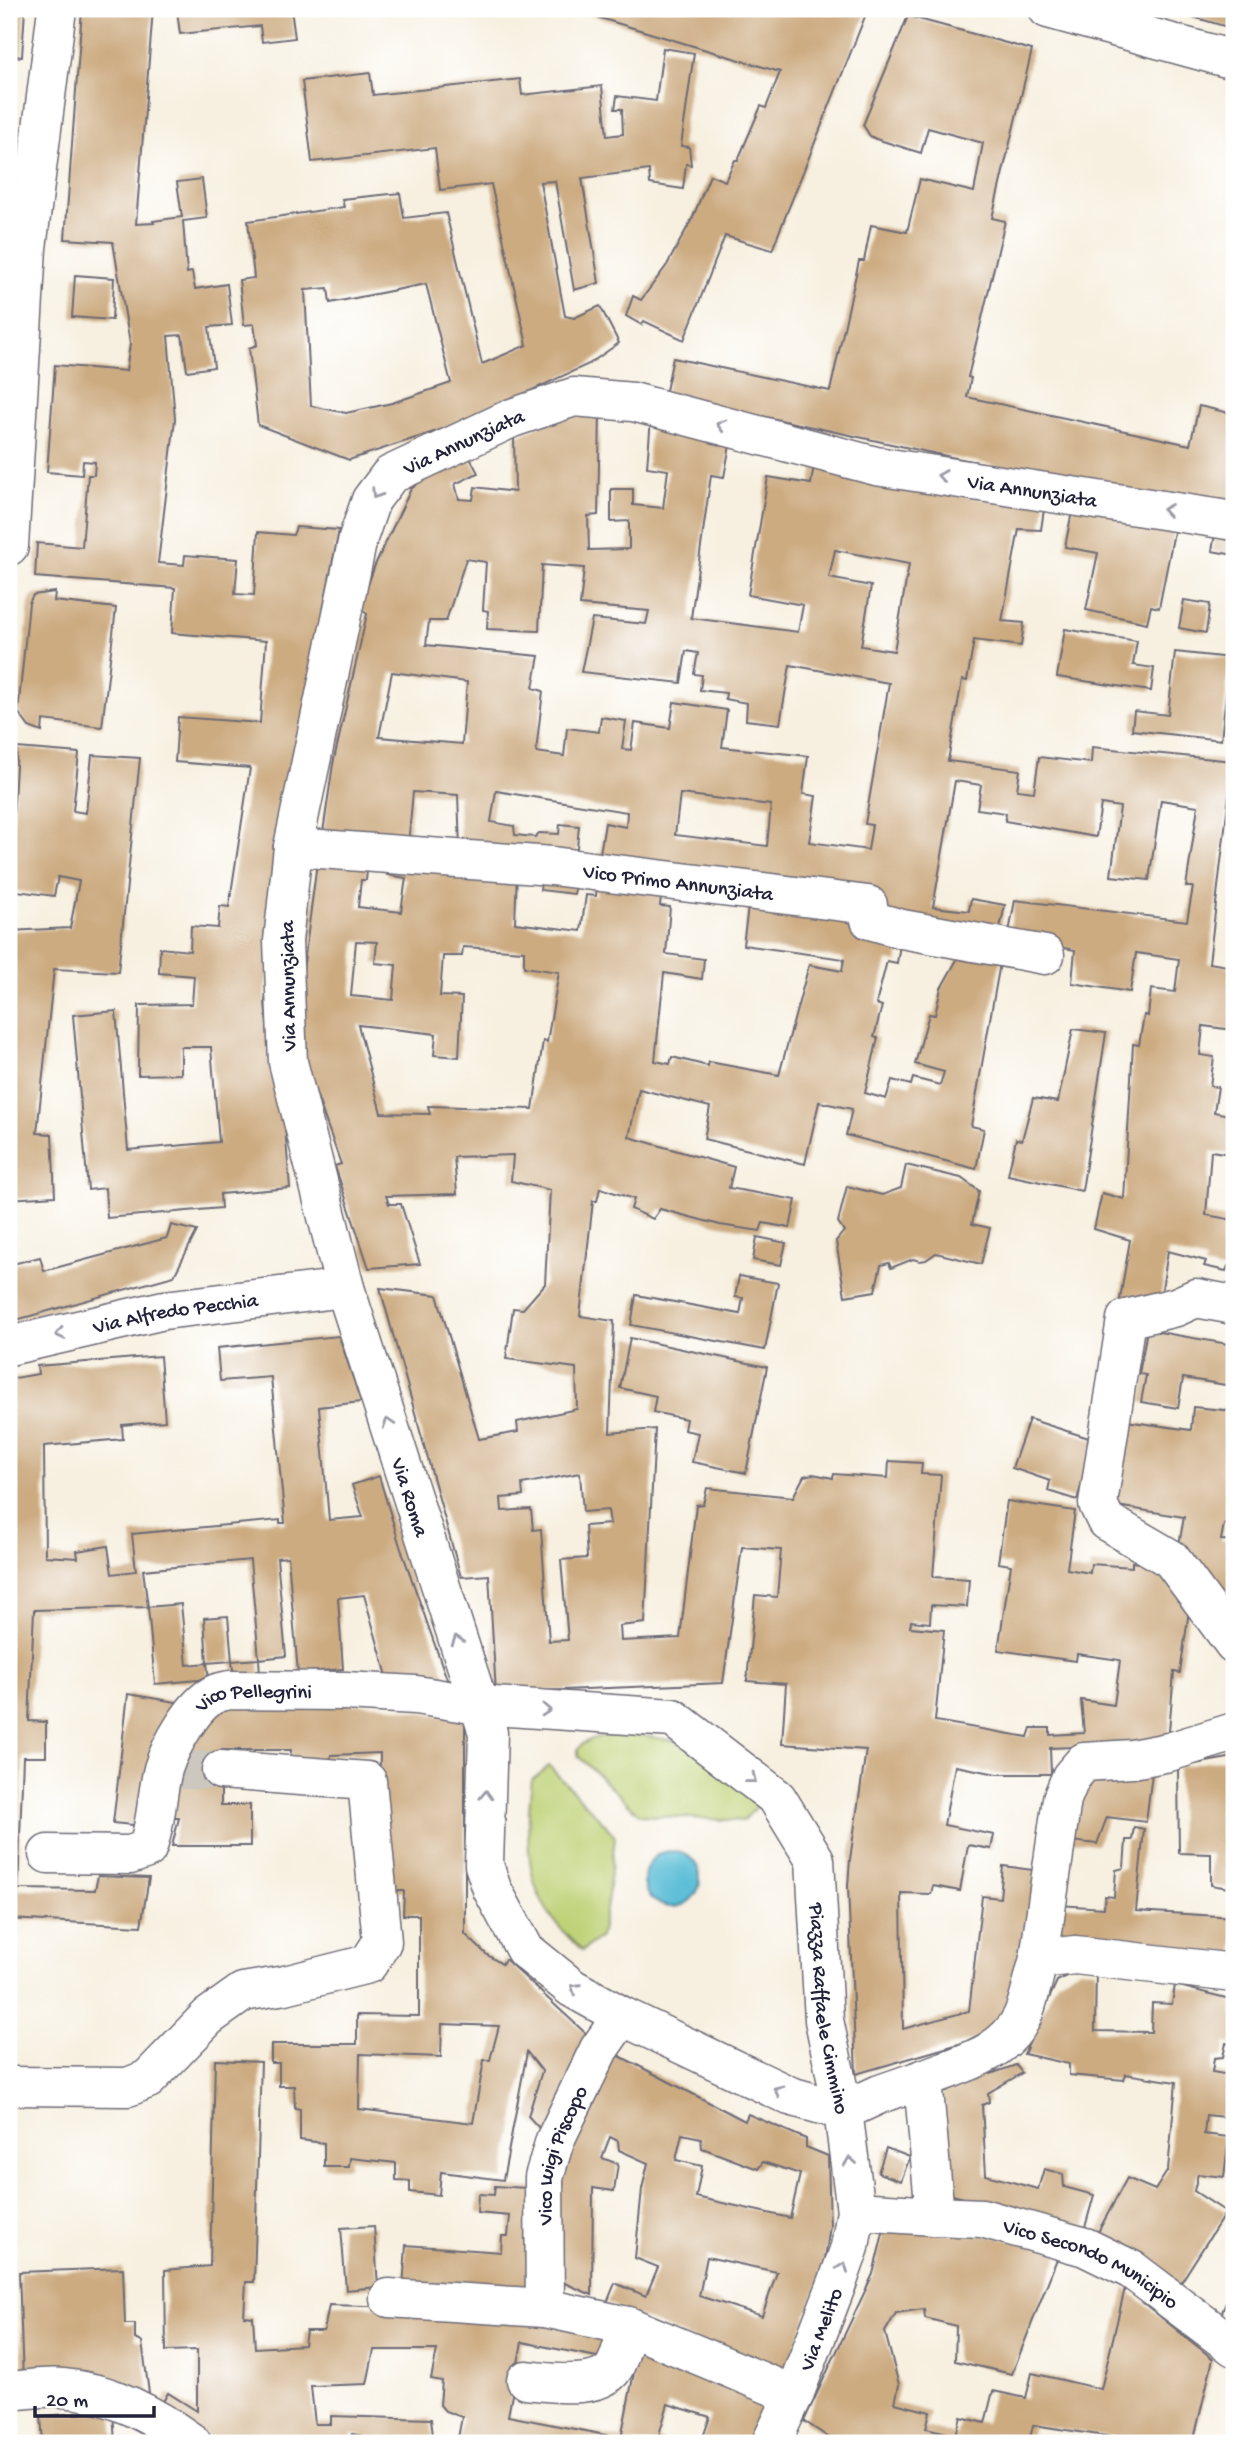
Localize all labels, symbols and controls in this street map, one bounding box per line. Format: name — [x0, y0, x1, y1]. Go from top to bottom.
street label: Via Annunziata — [399, 405, 529, 483]
one-way arrow — [715, 419, 727, 433]
one-way arrow — [936, 469, 948, 484]
street label: Via Annunziata — [964, 471, 1100, 516]
one-way arrow — [371, 487, 384, 500]
one-way arrow — [1161, 503, 1173, 518]
street label: Vico Primo Annunziata — [580, 861, 776, 909]
street label: Via Annunziata — [277, 919, 304, 1053]
street label: Via Alfredo Pecchia — [90, 1290, 261, 1342]
one-way arrow — [54, 1326, 66, 1340]
one-way arrow — [382, 1418, 396, 1430]
street label: Via Roma — [383, 1455, 433, 1542]
one-way arrow — [451, 1635, 465, 1647]
street label: Vico Pellegrini — [190, 1681, 312, 1720]
one-way arrow — [540, 1702, 551, 1717]
one-way arrow — [744, 1770, 757, 1783]
one-way arrow — [479, 1789, 494, 1800]
street label: Piazza Raffaele Cimmino — [801, 1901, 852, 2117]
one-way arrow — [569, 1984, 582, 1997]
street label: Vico Luigi Piscopo — [535, 2082, 595, 2226]
one-way arrow — [773, 2084, 785, 2098]
one-way arrow — [842, 2155, 857, 2167]
street label: Vico Secondo Municipio — [999, 2215, 1182, 2317]
one-way arrow — [835, 2261, 849, 2273]
street label: Via Melito — [796, 2285, 851, 2376]
scale bar — [35, 2375, 154, 2419]
text: 20 m — [46, 2390, 88, 2415]

